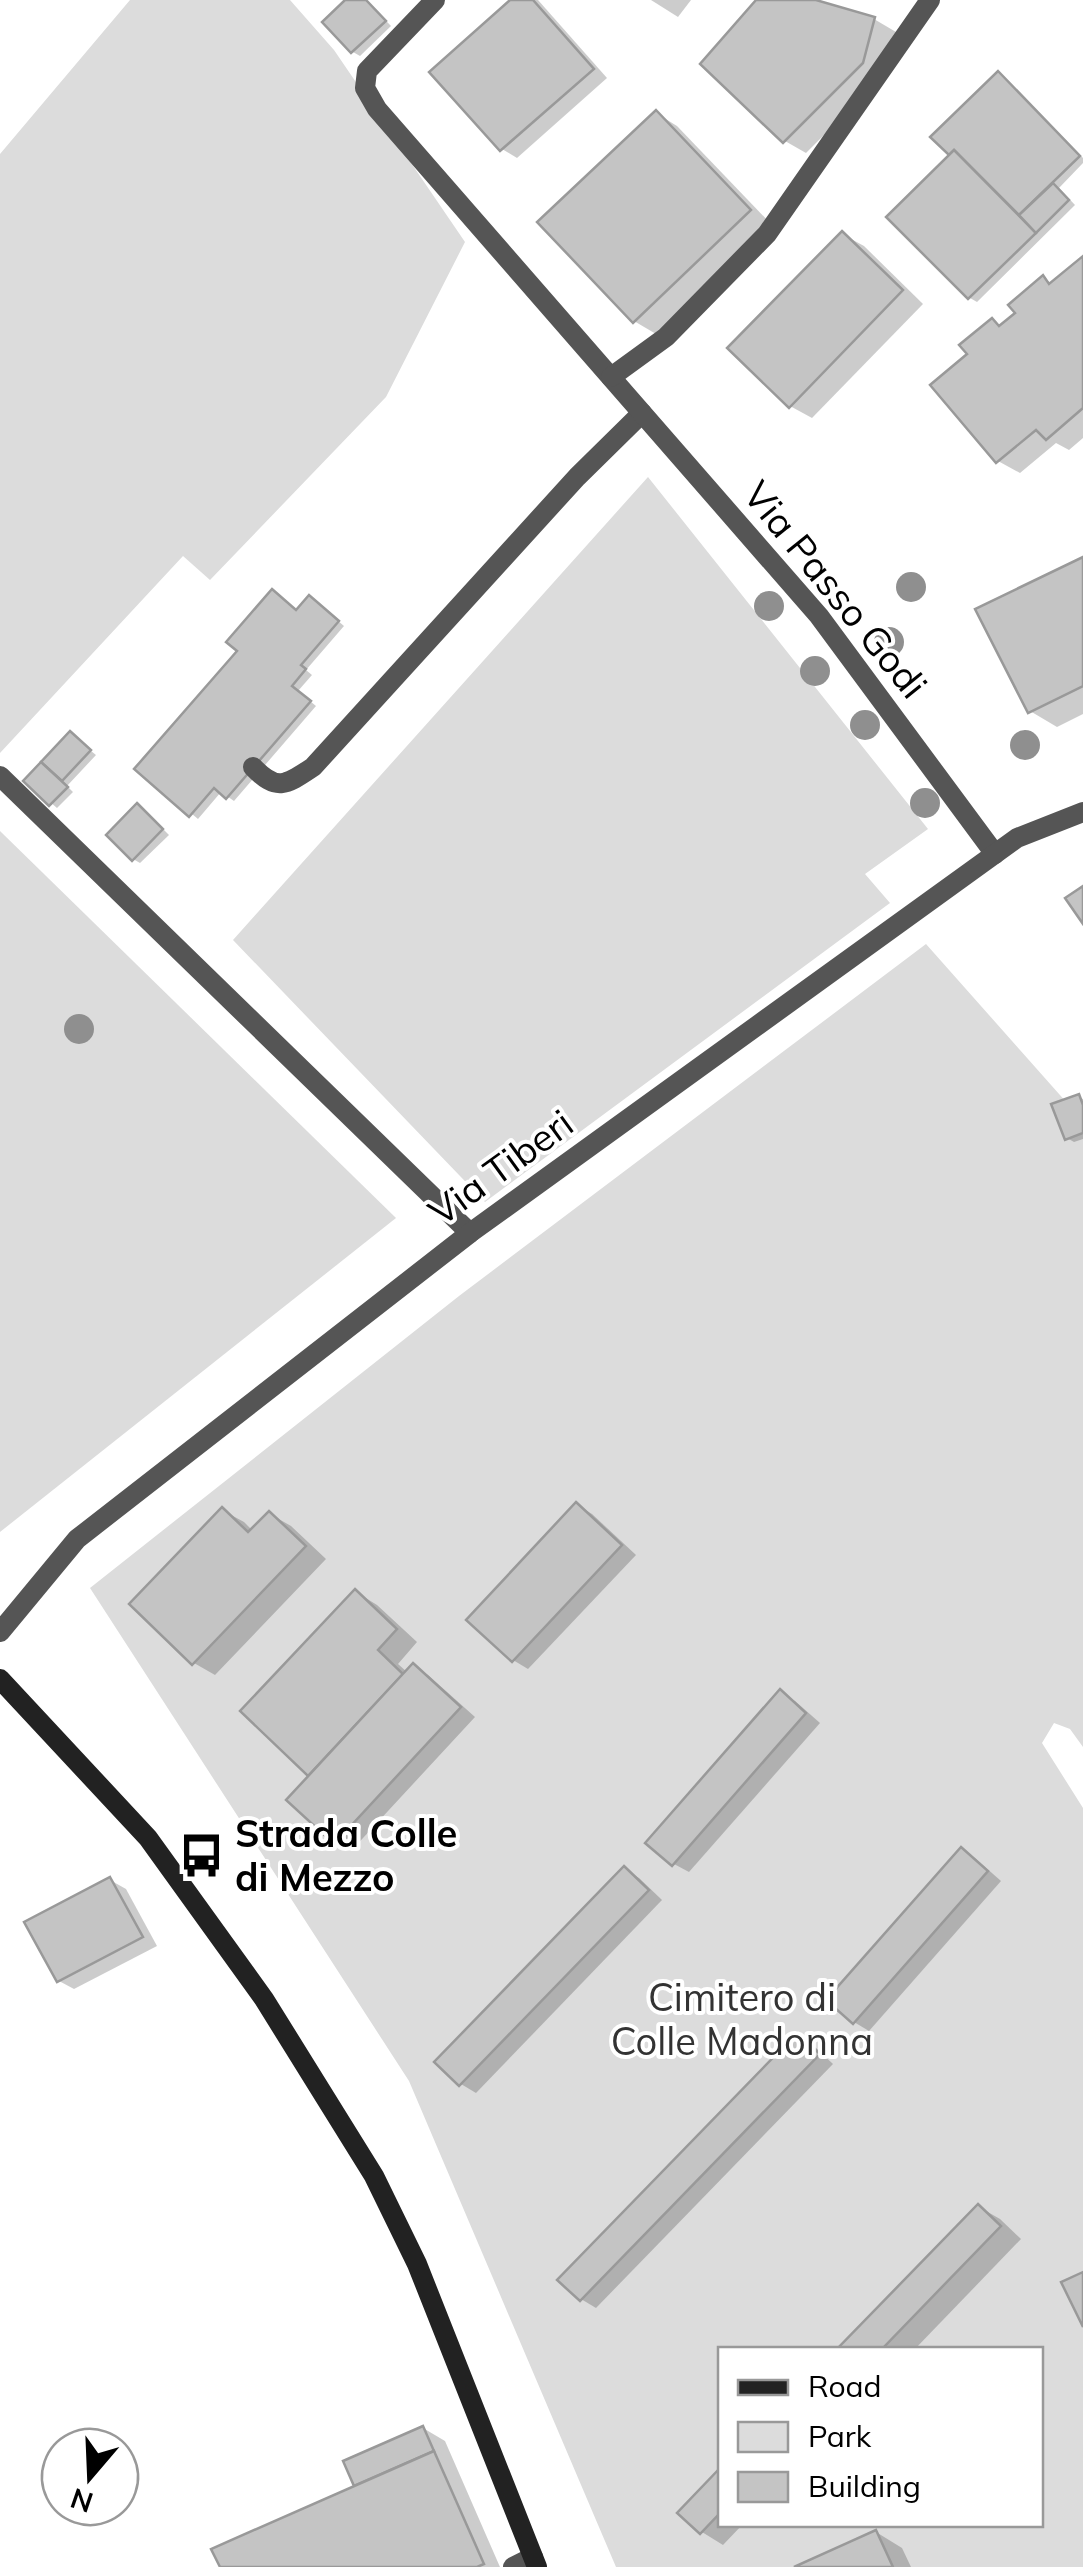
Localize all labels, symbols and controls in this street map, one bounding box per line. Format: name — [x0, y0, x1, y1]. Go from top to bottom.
street label: Via Passo Godi — [734, 471, 938, 708]
street label: Via Tiberi — [419, 1099, 582, 1236]
place label: Strada Colle di Mezzo — [235, 1809, 457, 1901]
bus stop icon: Strada Colle di Mezzo — [178, 1832, 226, 1880]
park label: Cimitero di Colle Madonna — [611, 1973, 873, 2065]
legend — [718, 2347, 1043, 2527]
text: Road — [808, 2367, 882, 2405]
text: Park — [808, 2417, 872, 2455]
north arrow — [40, 2427, 140, 2527]
text: Building — [808, 2467, 921, 2505]
text: N — [66, 2481, 97, 2521]

